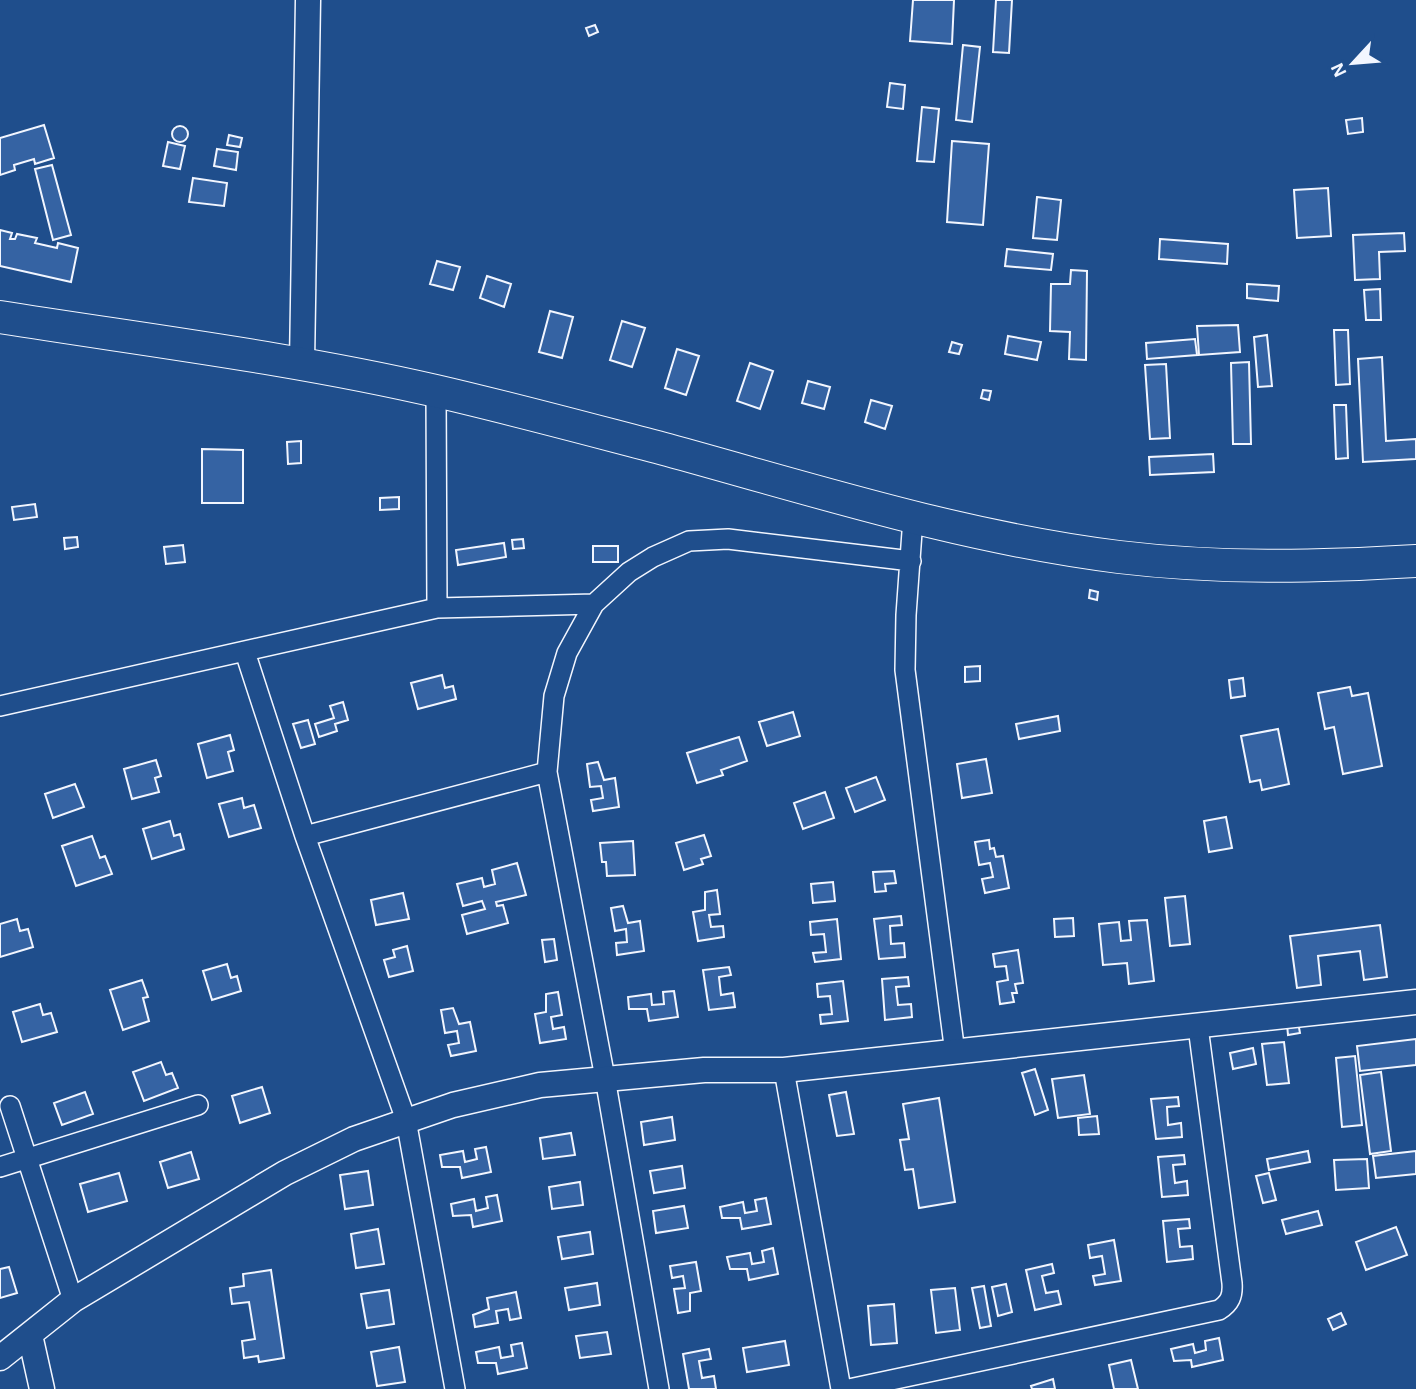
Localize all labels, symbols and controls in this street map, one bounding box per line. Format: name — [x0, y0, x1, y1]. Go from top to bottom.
north arrow — [1318, 28, 1388, 98]
text: N — [1328, 60, 1351, 80]

